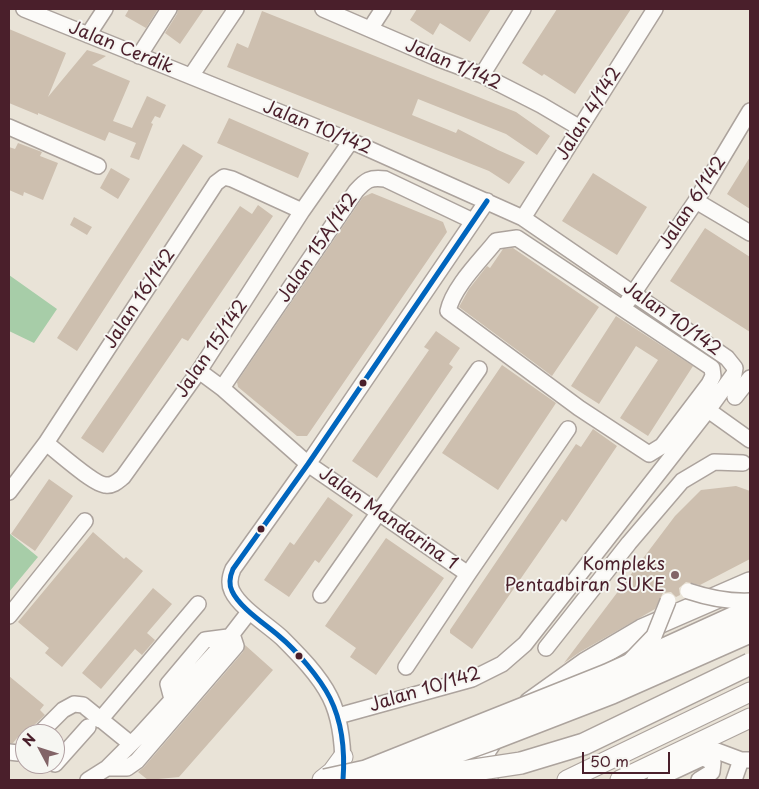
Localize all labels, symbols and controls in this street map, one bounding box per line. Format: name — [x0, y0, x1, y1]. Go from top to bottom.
street label: Jalan Cerdik — [65, 17, 177, 79]
street label: Jalan 1/142 — [402, 35, 504, 95]
street label: Jalan 4/142 — [552, 63, 626, 165]
street label: Jalan 10/142 — [260, 96, 374, 160]
street label: Jalan 6/142 — [655, 152, 731, 254]
street label: Jalan 15A/142 — [273, 189, 363, 307]
street label: Jalan 16/142 — [100, 245, 180, 353]
street label: Jalan 10/142 — [619, 277, 725, 361]
street label: Jalan 15/142 — [171, 296, 253, 402]
unlabelled marker — [358, 378, 368, 388]
street label: Jalan Mandarina 1 — [315, 463, 461, 575]
unlabelled marker — [256, 524, 266, 534]
place label: Kompleks Pentadbiran SUKE — [504, 554, 665, 596]
marker: Kompleks Pentadbiran SUKE — [669, 569, 681, 581]
unlabelled marker — [294, 651, 304, 661]
street label: Jalan 10/142 — [367, 663, 483, 717]
north arrow — [15, 724, 65, 774]
text: N — [17, 729, 41, 751]
scale bar — [584, 742, 672, 774]
text: 50 m — [590, 749, 629, 772]

